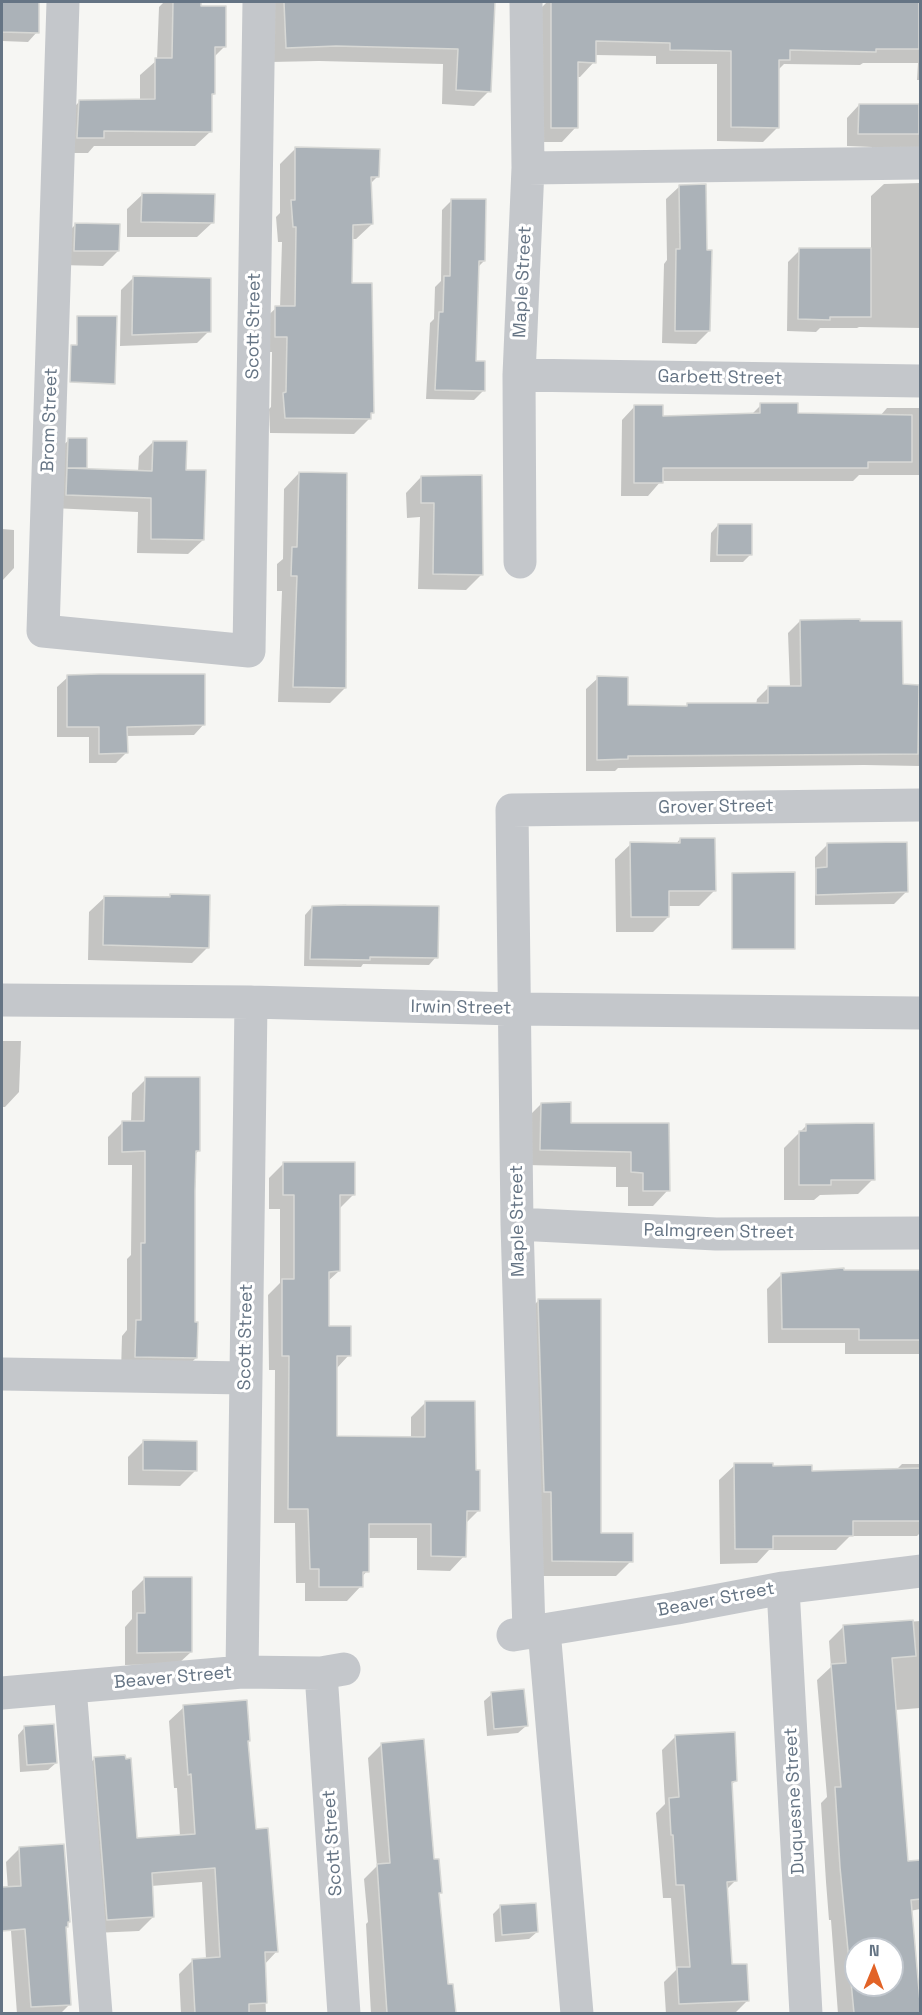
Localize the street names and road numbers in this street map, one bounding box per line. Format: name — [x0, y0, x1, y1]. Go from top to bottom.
street label: Maple Street — [509, 225, 537, 339]
street label: Scott Street — [242, 272, 266, 380]
street label: Garbett Street — [657, 366, 783, 390]
street label: Brom Street — [37, 367, 63, 473]
street label: Grover Street — [658, 795, 774, 819]
street label: Irwin Street — [410, 996, 512, 1020]
street label: Maple Street — [506, 1165, 530, 1277]
street label: Palmgreen Street — [643, 1220, 795, 1244]
street label: Scott Street — [234, 1283, 258, 1391]
street label: Beaver Street — [656, 1578, 776, 1622]
street label: Beaver Street — [113, 1662, 233, 1694]
street label: Duquesne Street — [780, 1727, 810, 1875]
street label: Scott Street — [319, 1789, 347, 1897]

